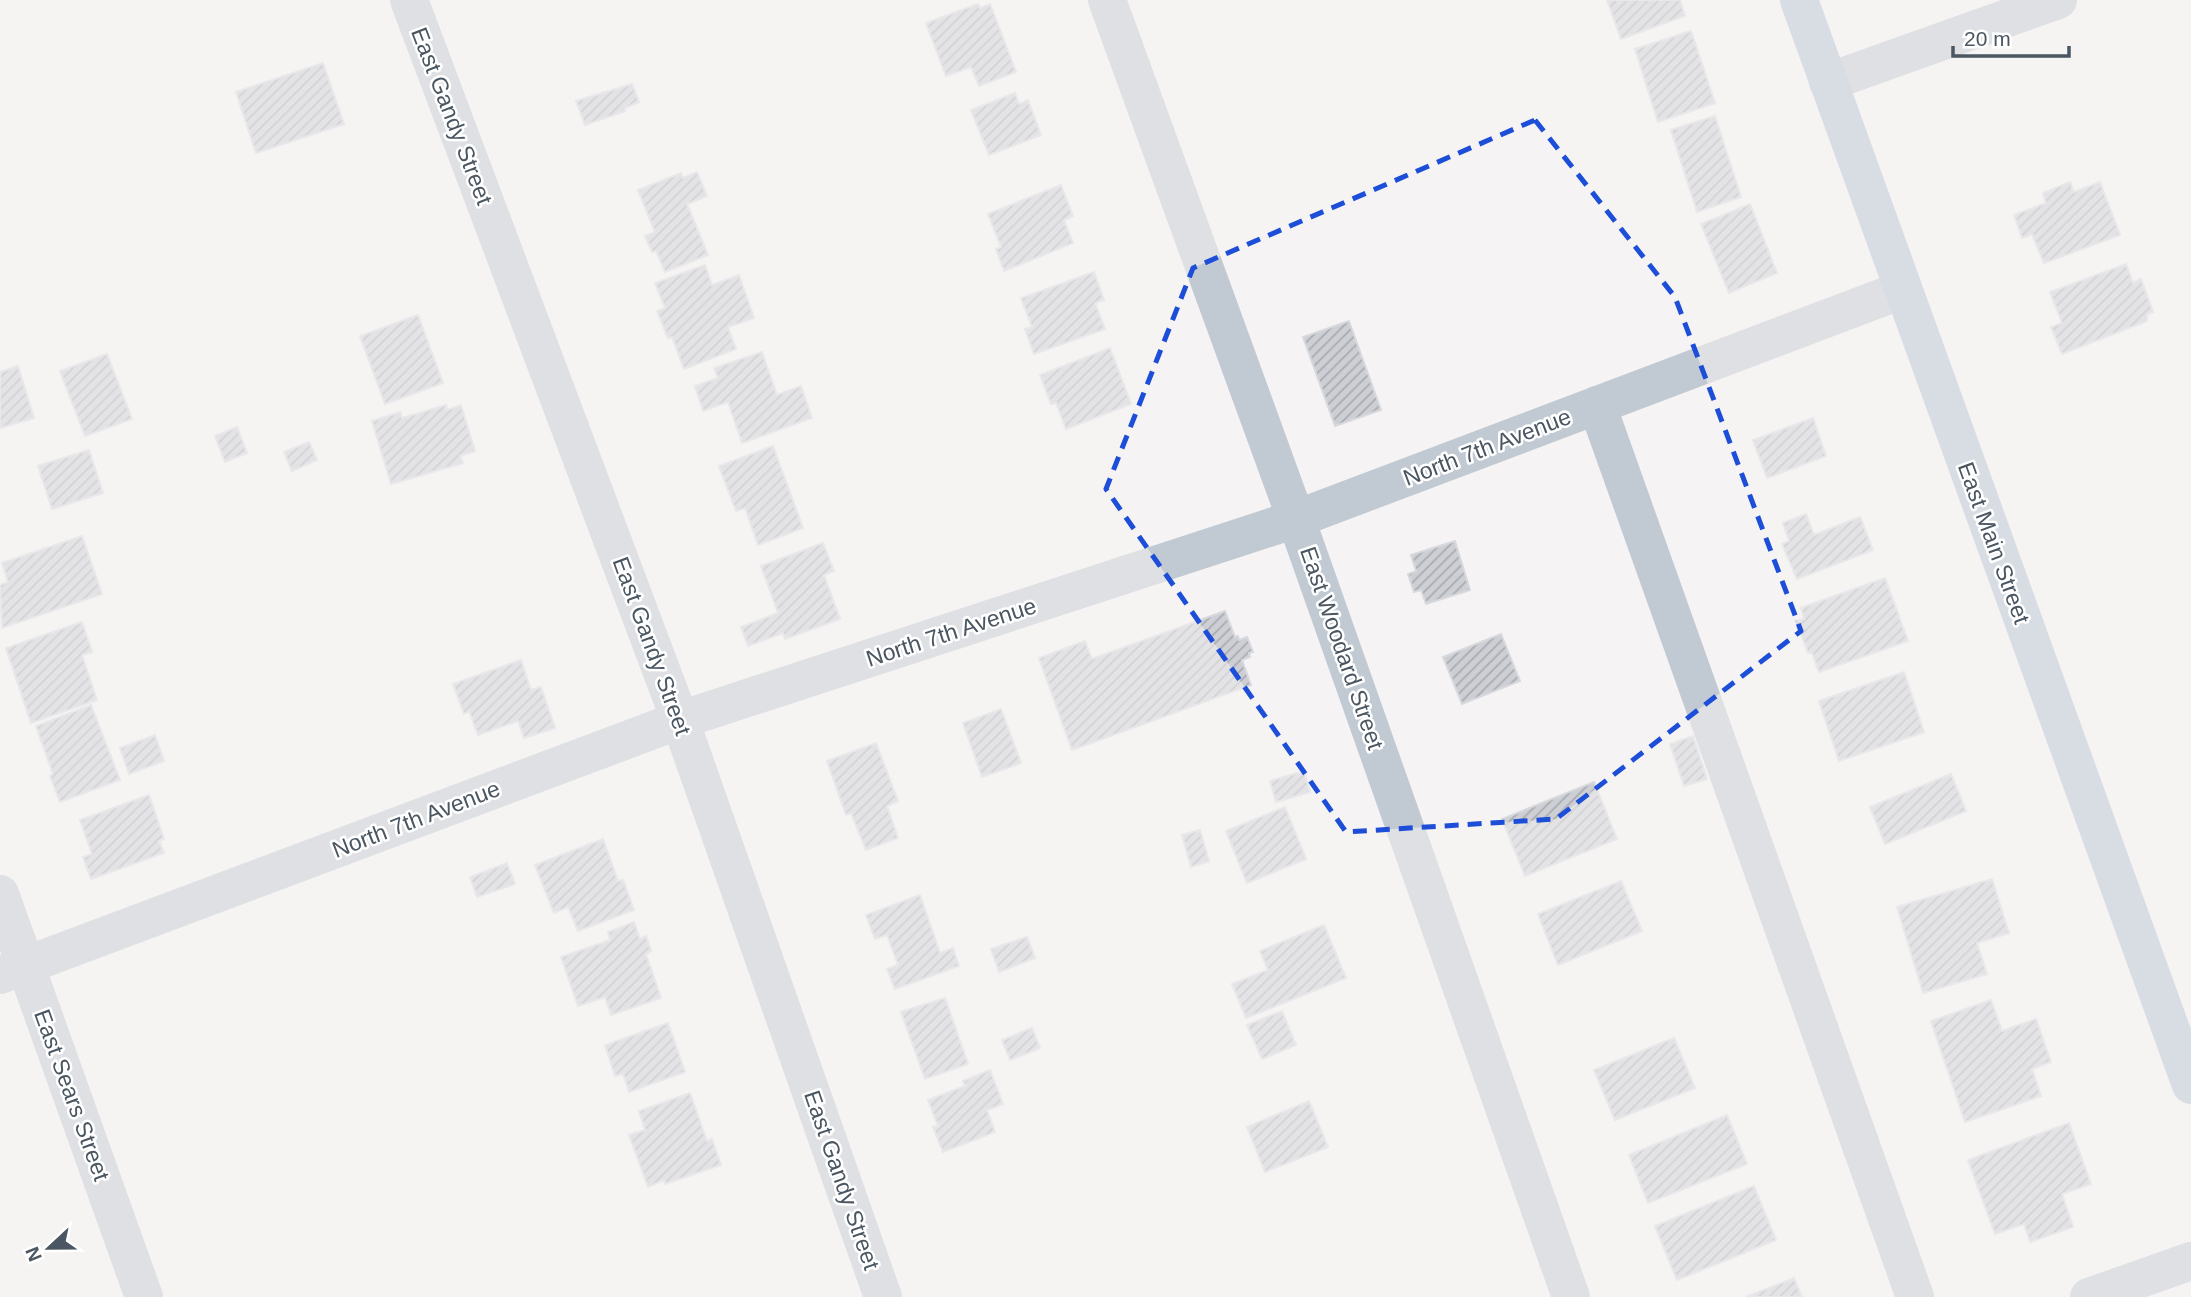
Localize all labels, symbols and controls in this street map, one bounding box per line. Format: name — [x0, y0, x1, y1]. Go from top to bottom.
scale bar — [1953, 14, 2068, 58]
street label: East Gandy Street — [406, 24, 498, 209]
text: 20 m — [1964, 27, 2011, 50]
street label: North 7th Avenue — [1400, 403, 1574, 491]
street label: East Main Street — [1953, 459, 2035, 628]
street label: East Woodard Street — [1295, 543, 1389, 754]
street label: East Gandy Street — [608, 553, 697, 739]
street label: North 7th Avenue — [863, 592, 1039, 672]
street label: North 7th Avenue — [329, 775, 503, 863]
street label: East Sears Street — [29, 1006, 115, 1185]
street label: East Gandy Street — [799, 1087, 885, 1274]
north arrow — [14, 1213, 84, 1283]
text: N — [21, 1244, 46, 1264]

